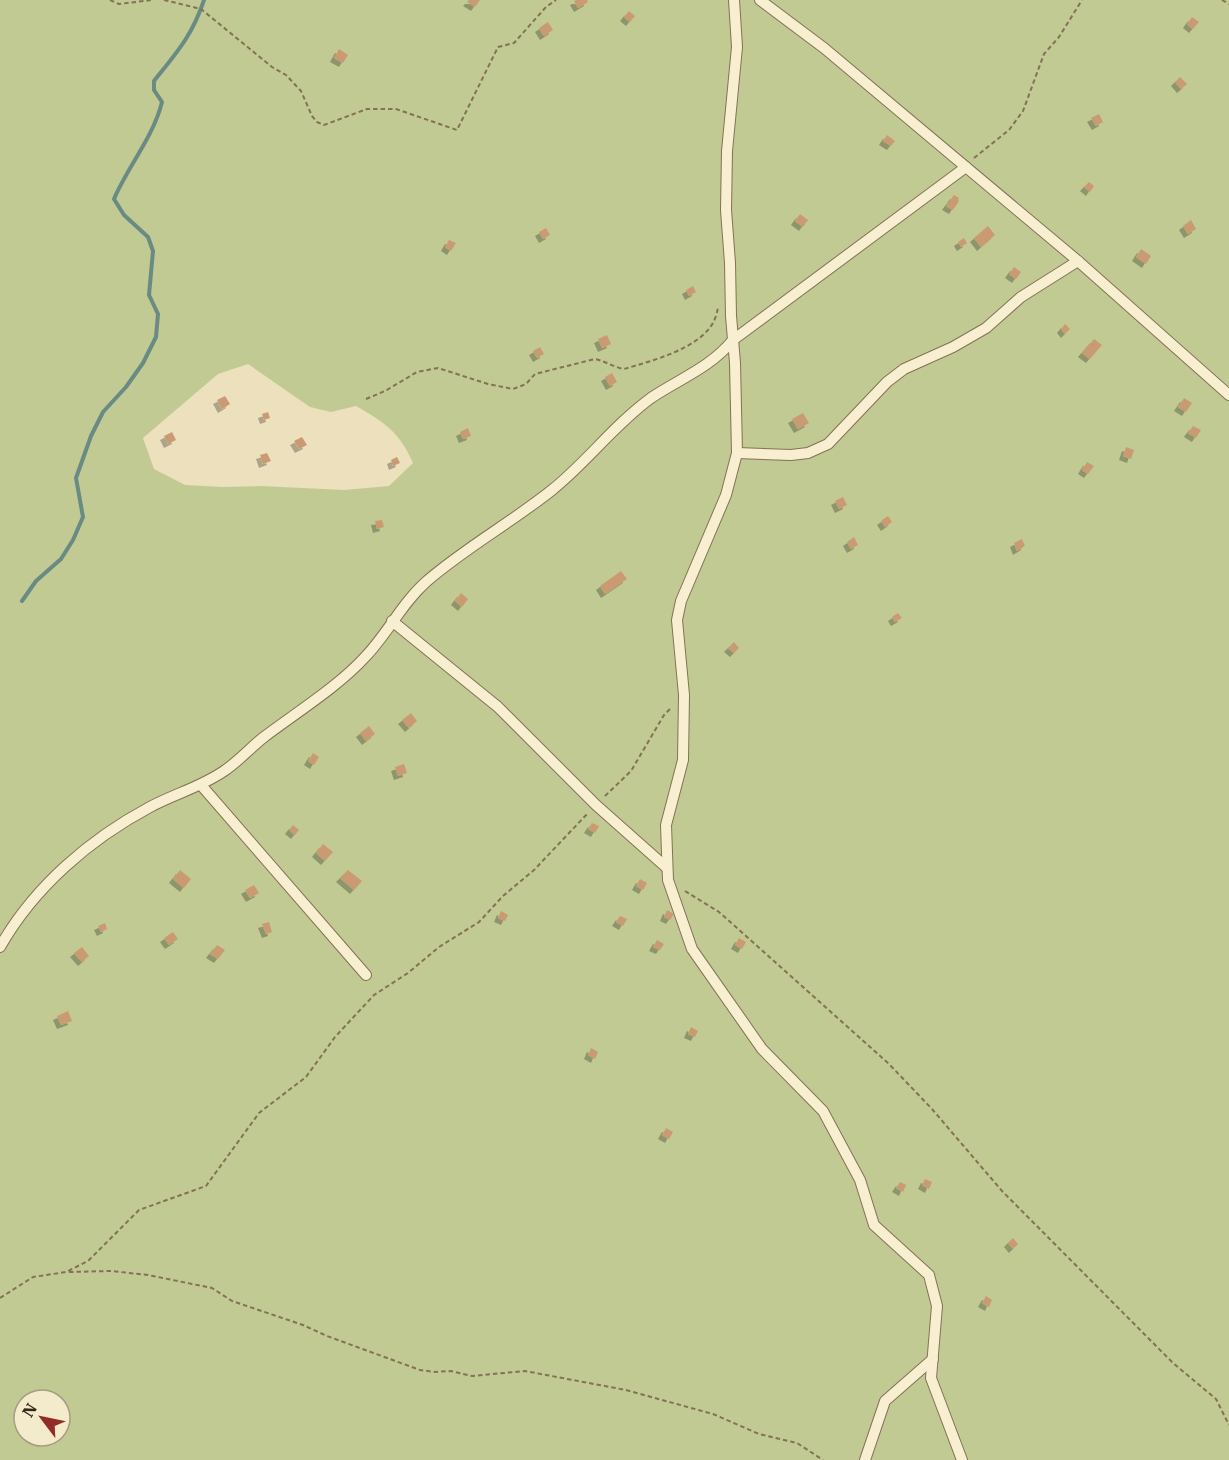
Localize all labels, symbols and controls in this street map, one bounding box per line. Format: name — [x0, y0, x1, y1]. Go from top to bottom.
north arrow — [12, 1388, 72, 1448]
text: N — [17, 1399, 41, 1421]

